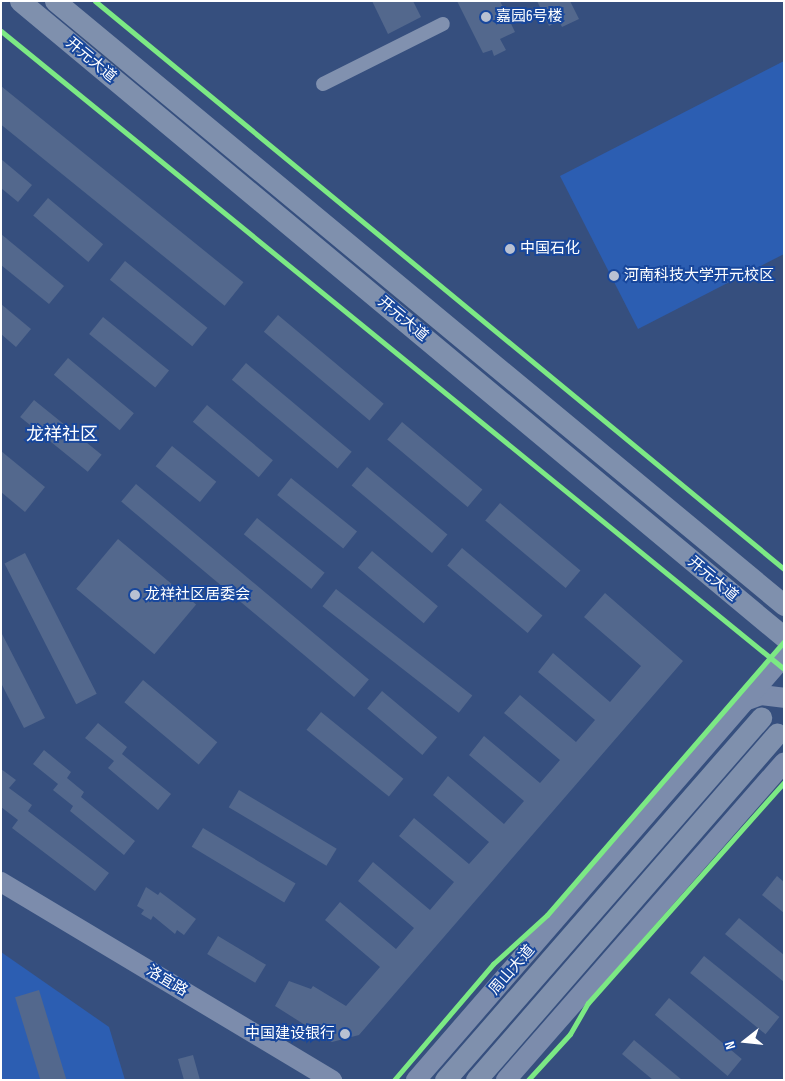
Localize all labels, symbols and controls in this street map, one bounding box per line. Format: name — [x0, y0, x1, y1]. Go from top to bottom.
place label: 嘉园6号楼 — [496, 8, 563, 26]
marker: 嘉园6号楼 — [480, 11, 492, 23]
street label: 开元大道 — [62, 34, 120, 86]
place label: 中国石化 — [520, 240, 580, 258]
marker: 中国石化 — [504, 243, 516, 255]
place label: 河南科技大学开元校区 — [624, 267, 774, 285]
marker: 河南科技大学开元校区 — [608, 270, 620, 282]
street label: 开元大道 — [374, 293, 432, 345]
district label: 龙祥社区 — [26, 424, 98, 446]
street label: 开元大道 — [684, 553, 742, 605]
place label: 龙祥社区居委会 — [145, 586, 250, 604]
marker: 龙祥社区居委会 — [129, 589, 141, 601]
street label: 周山大道 — [486, 941, 538, 999]
street label: 洛宜路 — [143, 962, 191, 1000]
north arrow — [720, 1016, 770, 1066]
place label: 中国建设银行 — [245, 1025, 335, 1043]
marker: 中国建设银行 — [339, 1028, 351, 1040]
text: N — [721, 1039, 739, 1051]

